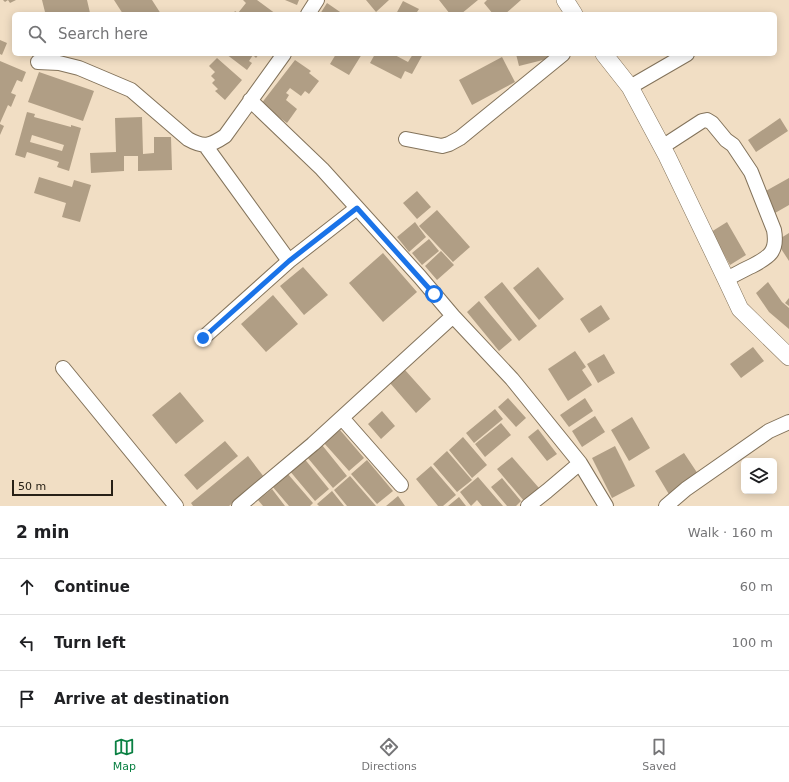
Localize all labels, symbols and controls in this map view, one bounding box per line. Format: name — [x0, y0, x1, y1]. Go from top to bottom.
search box — [12, 12, 777, 56]
icon: search — [26, 23, 48, 45]
text: Search here — [58, 25, 148, 43]
route start — [425, 285, 443, 303]
route end — [194, 329, 212, 347]
map controls — [741, 458, 777, 494]
button: layers — [741, 458, 777, 494]
scale bar — [12, 478, 113, 497]
text: 50 m — [18, 480, 46, 493]
text: 2 min — [16, 522, 69, 542]
text: Walk · 160 m — [688, 525, 773, 540]
icon: ahead — [16, 576, 38, 598]
text: Continue — [54, 578, 130, 596]
text: 60 m — [740, 579, 773, 594]
icon: left — [16, 632, 38, 654]
text: Turn left — [54, 634, 126, 652]
text: 100 m — [731, 635, 773, 650]
icon: arrive — [16, 688, 38, 710]
text: Arrive at destination — [54, 690, 229, 708]
tab: Map — [113, 736, 136, 773]
tab: Directions — [361, 736, 417, 773]
tab: Saved — [642, 736, 676, 773]

